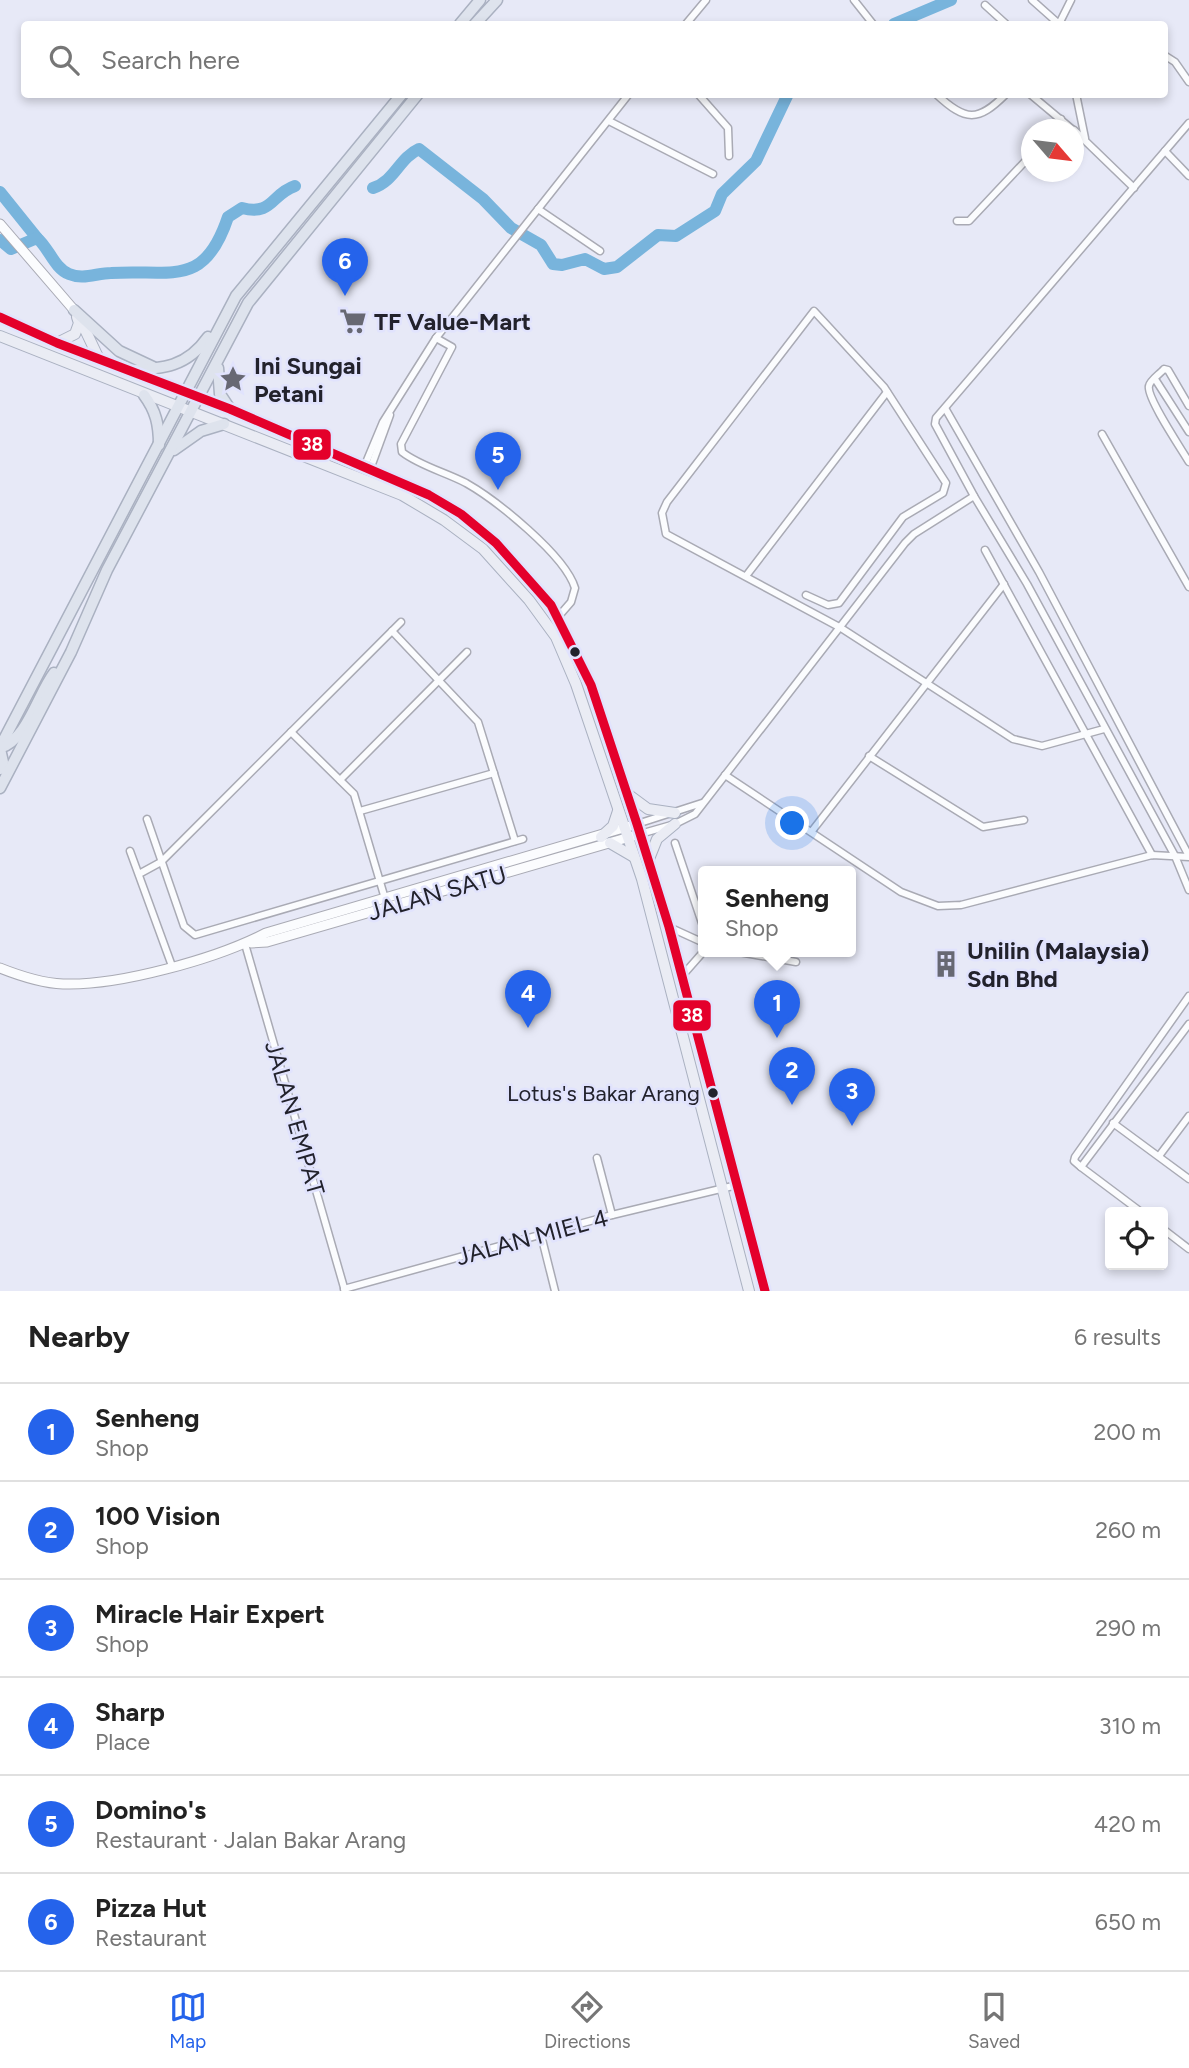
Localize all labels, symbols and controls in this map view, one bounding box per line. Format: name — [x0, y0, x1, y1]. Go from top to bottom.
search box — [21, 21, 1168, 98]
icon: search — [45, 41, 83, 79]
text: Search here — [101, 44, 240, 76]
north arrow — [1021, 119, 1084, 182]
pin: 6 — [322, 238, 368, 296]
supermarket icon: TF Value-Mart — [338, 306, 368, 336]
place label: TF Value-Mart — [374, 307, 531, 336]
place label: Ini Sungai Petani — [254, 351, 362, 408]
place icon: Ini Sungai Petani — [218, 364, 248, 394]
line badge: 38 — [292, 428, 332, 461]
pin: 5 — [475, 432, 521, 490]
text: 38 — [301, 433, 323, 456]
unlabelled marker — [568, 645, 582, 659]
your location — [775, 806, 809, 840]
street label: JALAN SATU — [364, 859, 510, 927]
popup — [698, 866, 856, 957]
text: Senheng — [725, 882, 829, 914]
text: Shop — [725, 914, 779, 942]
place label: Unilin (Malaysia) Sdn Bhd — [967, 936, 1150, 993]
building icon: Unilin (Malaysia) Sdn Bhd — [931, 949, 961, 979]
pin: 4 — [505, 970, 551, 1028]
pin: 1 — [754, 980, 800, 1038]
line badge: 38 — [672, 999, 712, 1032]
text: 38 — [681, 1004, 703, 1027]
street label: JALAN EMPAT — [259, 1037, 331, 1199]
pin: 2 — [769, 1047, 815, 1105]
pin: 3 — [829, 1068, 875, 1126]
place label: Lotus's Bakar Arang — [507, 1080, 700, 1107]
marker: Lotus's Bakar Arang — [706, 1086, 720, 1100]
street label: JALAN MIEL 4 — [453, 1203, 611, 1271]
map controls — [1105, 1207, 1168, 1270]
button: locate — [1105, 1207, 1168, 1270]
text: Nearby — [28, 1318, 130, 1355]
text: 6 results — [1074, 1323, 1161, 1351]
text: Senheng — [95, 1402, 200, 1434]
text: 1 — [46, 1418, 56, 1446]
text: 200 m — [1093, 1418, 1161, 1446]
text: Shop — [95, 1434, 149, 1462]
text: 100 Vision — [95, 1500, 220, 1532]
text: 2 — [44, 1516, 58, 1544]
text: 260 m — [1095, 1516, 1161, 1544]
text: Shop — [95, 1532, 149, 1560]
text: Miracle Hair Expert — [95, 1598, 325, 1630]
text: 3 — [45, 1614, 57, 1642]
text: 290 m — [1095, 1614, 1161, 1642]
text: Shop — [95, 1630, 149, 1658]
text: Sharp — [95, 1696, 165, 1728]
text: 4 — [44, 1712, 58, 1740]
text: 310 m — [1099, 1712, 1161, 1740]
text: Place — [95, 1728, 150, 1756]
text: Domino's — [95, 1794, 206, 1826]
text: 5 — [44, 1810, 58, 1838]
text: 420 m — [1094, 1810, 1161, 1838]
text: Restaurant · Jalan Bakar Arang — [95, 1826, 406, 1854]
text: Pizza Hut — [95, 1892, 207, 1924]
text: 6 — [44, 1908, 58, 1936]
text: 650 m — [1095, 1908, 1161, 1936]
text: Restaurant — [95, 1924, 207, 1952]
tab: Map — [169, 1988, 207, 2053]
tab: Directions — [544, 1988, 631, 2053]
tab: Saved — [968, 1988, 1020, 2053]

